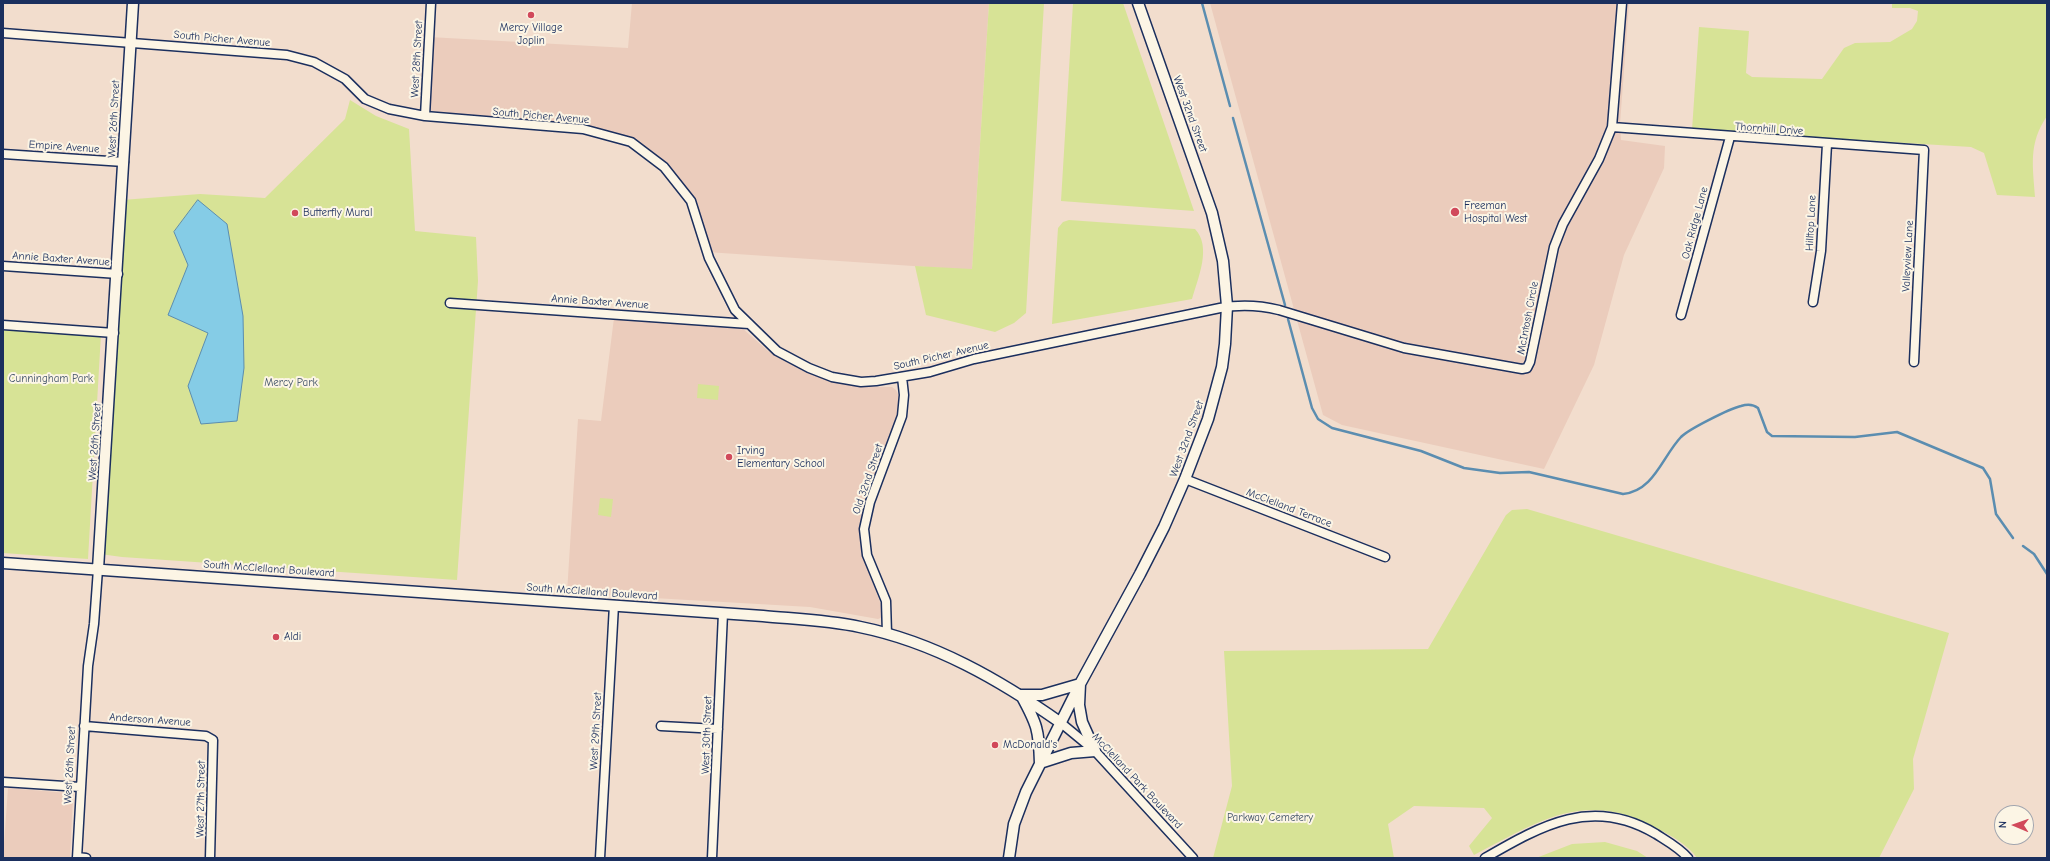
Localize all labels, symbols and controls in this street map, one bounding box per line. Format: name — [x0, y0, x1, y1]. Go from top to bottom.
marker: Mercy Village Joplin — [526, 10, 536, 20]
street label: West 28th Street — [408, 20, 426, 98]
place label: Mercy Village Joplin — [500, 21, 562, 47]
street label: South Picher Avenue — [173, 28, 271, 50]
street label: West 32nd Street — [1170, 74, 1210, 154]
street label: West 26th Street — [105, 80, 123, 158]
street label: South Picher Avenue — [492, 105, 590, 127]
street label: Thornhill Drive — [1734, 120, 1804, 138]
street label: Empire Avenue — [28, 138, 100, 156]
street label: Oak Ridge Lane — [1679, 185, 1711, 261]
street label: Hilltop Lane — [1803, 195, 1819, 251]
place label: Freeman Hospital West — [1464, 199, 1527, 225]
place label: Butterfly Mural — [303, 206, 372, 220]
marker: Freeman Hospital West — [1449, 206, 1461, 218]
marker: Butterfly Mural — [290, 208, 300, 218]
street label: Valleyview Lane — [1900, 220, 1916, 292]
street label: Annie Baxter Avenue — [12, 249, 110, 269]
street label: McIntosh Circle — [1514, 280, 1542, 356]
street label: Annie Baxter Avenue — [551, 292, 649, 312]
street label: South Picher Avenue — [892, 339, 990, 373]
park label: Cunningham Park — [9, 372, 93, 386]
park label: Mercy Park — [264, 376, 318, 390]
street label: West 32nd Street — [1167, 399, 1207, 479]
street label: West 26th Street — [86, 403, 104, 481]
street label: Old 32nd Street — [850, 442, 886, 516]
place label: Irving Elementary School — [737, 444, 825, 470]
marker: Irving Elementary School — [724, 452, 734, 462]
street label: McClelland Terrace — [1244, 486, 1334, 530]
street label: South McClelland Boulevard — [203, 558, 335, 580]
street label: South McClelland Boulevard — [526, 581, 658, 603]
place label: Aldi — [284, 630, 301, 644]
marker: Aldi — [271, 632, 281, 642]
street label: West 29th Street — [587, 692, 605, 770]
street label: West 30th Street — [699, 696, 715, 774]
street label: Anderson Avenue — [109, 711, 191, 729]
street label: West 26th Street — [61, 726, 79, 804]
street label: McClelland Park Boulevard — [1089, 730, 1185, 832]
place label: McDonald's — [1003, 738, 1057, 752]
marker: McDonald's — [990, 740, 1000, 750]
street label: West 27th Street — [194, 760, 208, 838]
north arrow — [1994, 805, 2034, 845]
park label: Parkway Cemetery — [1227, 811, 1313, 825]
text: N — [1996, 821, 2009, 828]

